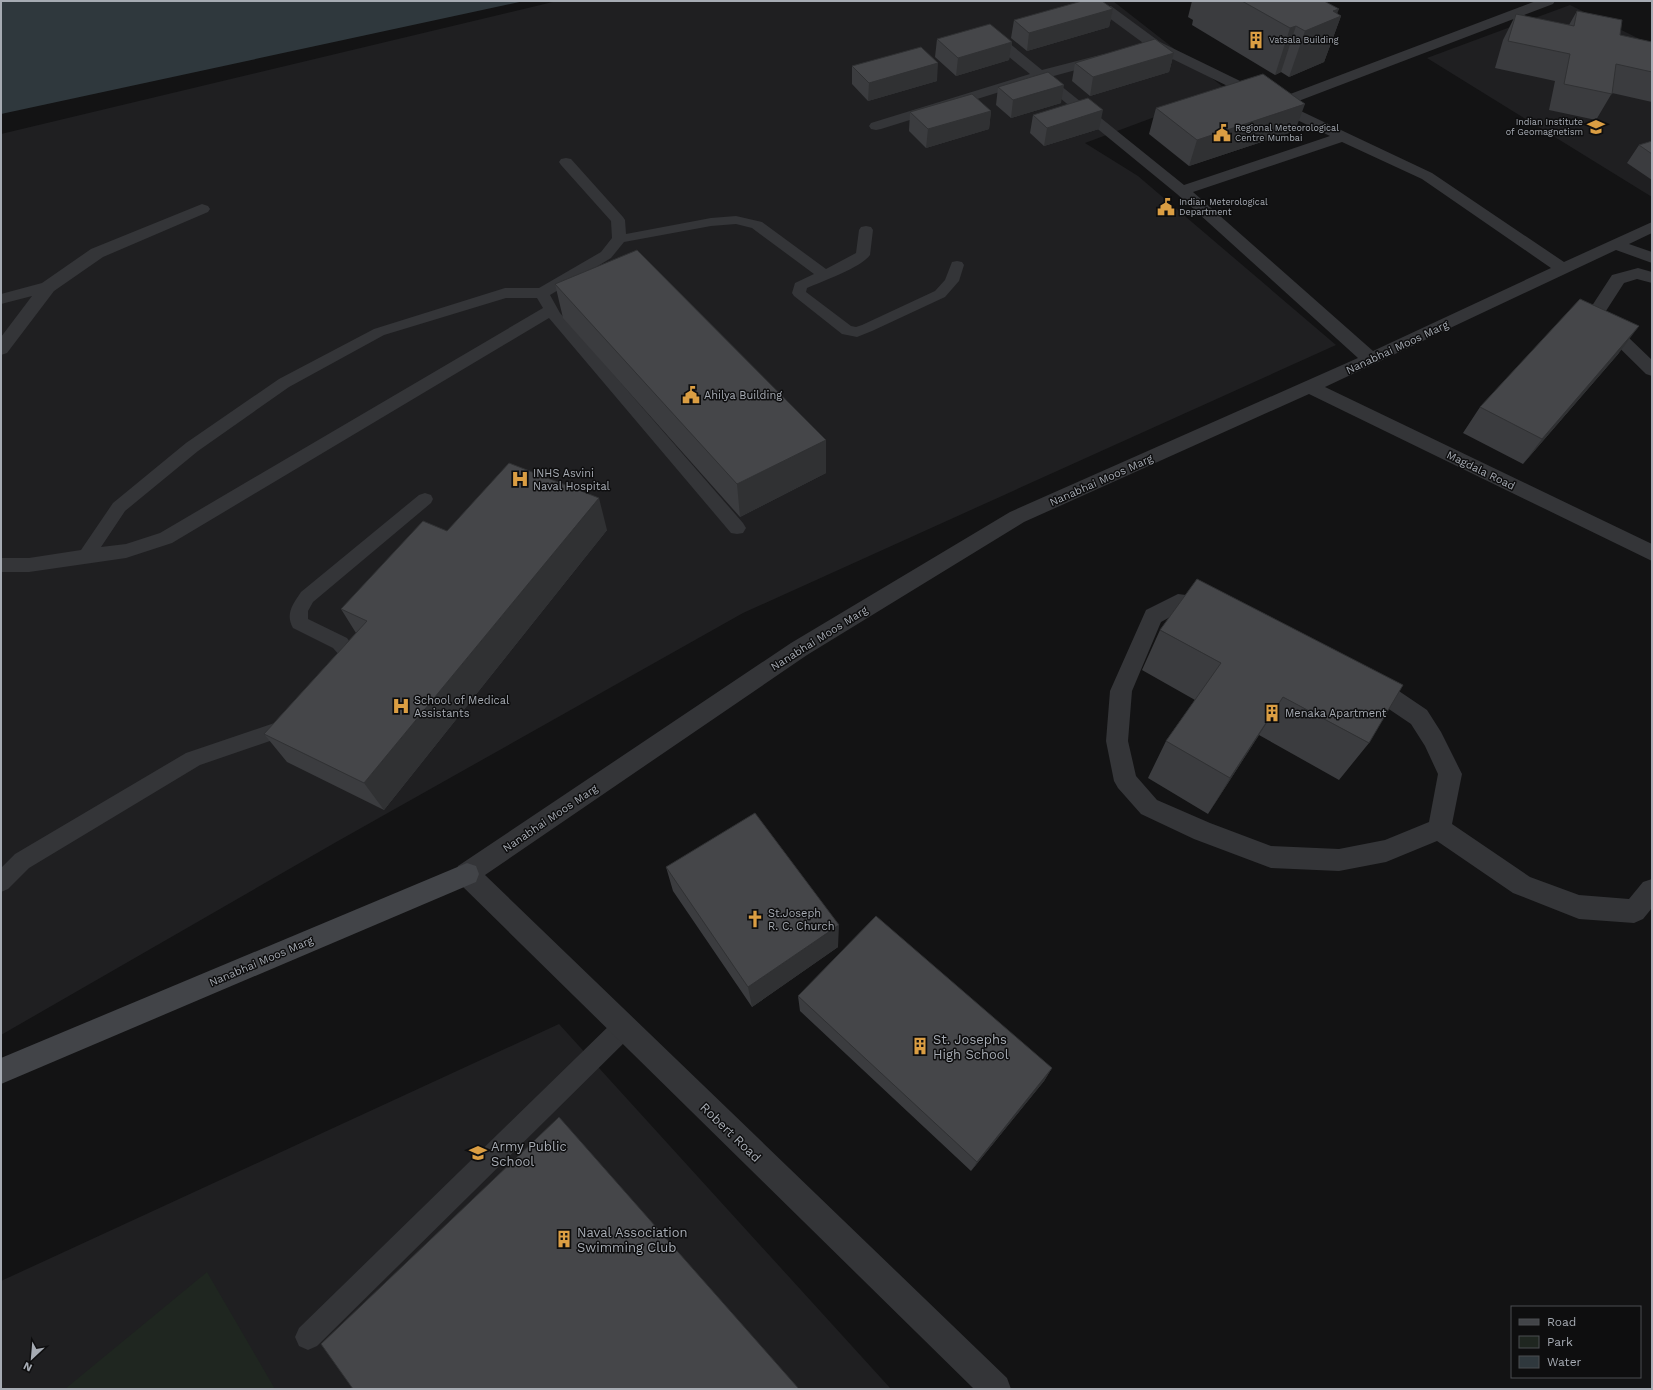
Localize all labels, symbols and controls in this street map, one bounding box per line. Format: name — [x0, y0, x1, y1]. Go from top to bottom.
building icon: Vatsala Building — [1246, 30, 1266, 50]
place label: Vatsala Building — [1269, 35, 1339, 45]
place label: Indian Institute of Geomagnetism — [1506, 117, 1583, 137]
school or university icon: Indian Institute of Geomagnetism — [1586, 117, 1606, 137]
public building icon: Regional Meteorological Centre Mumbai — [1212, 123, 1232, 143]
place label: Regional Meteorological Centre Mumbai — [1235, 123, 1339, 143]
public building icon: Indian Meterological Department — [1156, 197, 1176, 217]
place label: Indian Meterological Department — [1179, 197, 1268, 217]
street label: Nanabhai Moos Marg — [1344, 318, 1451, 377]
public building icon: Ahilya Building — [681, 385, 701, 405]
place label: Ahilya Building — [704, 389, 782, 402]
street label: Magdala Road — [1444, 448, 1517, 493]
street label: Nanabhai Moos Marg — [1048, 452, 1155, 509]
place label: INHS Asvini Naval Hospital — [533, 467, 611, 493]
hospital icon: INHS Asvini Naval Hospital — [510, 469, 530, 489]
street label: Nanabhai Moos Marg — [769, 603, 870, 673]
place label: School of Medical Assistants — [414, 694, 510, 720]
hospital icon: School of Medical Assistants — [391, 696, 411, 716]
building icon: Menaka Apartment — [1262, 703, 1282, 723]
place label: Menaka Apartment — [1285, 707, 1387, 720]
street label: Nanabhai Moos Marg — [500, 782, 600, 855]
place label: St.Joseph R. C. Church — [768, 907, 835, 933]
church icon: St.Joseph R. C. Church — [745, 909, 765, 929]
street label: Nanabhai Moos Marg — [207, 934, 315, 989]
place label: St. Josephs High School — [933, 1032, 1009, 1062]
building icon: St. Josephs High School — [910, 1036, 930, 1056]
street label: Robert Road — [697, 1100, 764, 1165]
place label: Army Public School — [491, 1139, 567, 1169]
school or university icon: Army Public School — [468, 1143, 488, 1163]
place label: Naval Association Swimming Club — [577, 1225, 688, 1255]
building icon: Naval Association Swimming Club — [554, 1229, 574, 1249]
legend — [1511, 1306, 1641, 1378]
text: Road — [1547, 1315, 1576, 1329]
text: Park — [1547, 1335, 1573, 1349]
north arrow — [12, 1338, 52, 1378]
text: Water — [1547, 1355, 1582, 1369]
text: N — [21, 1359, 34, 1374]

